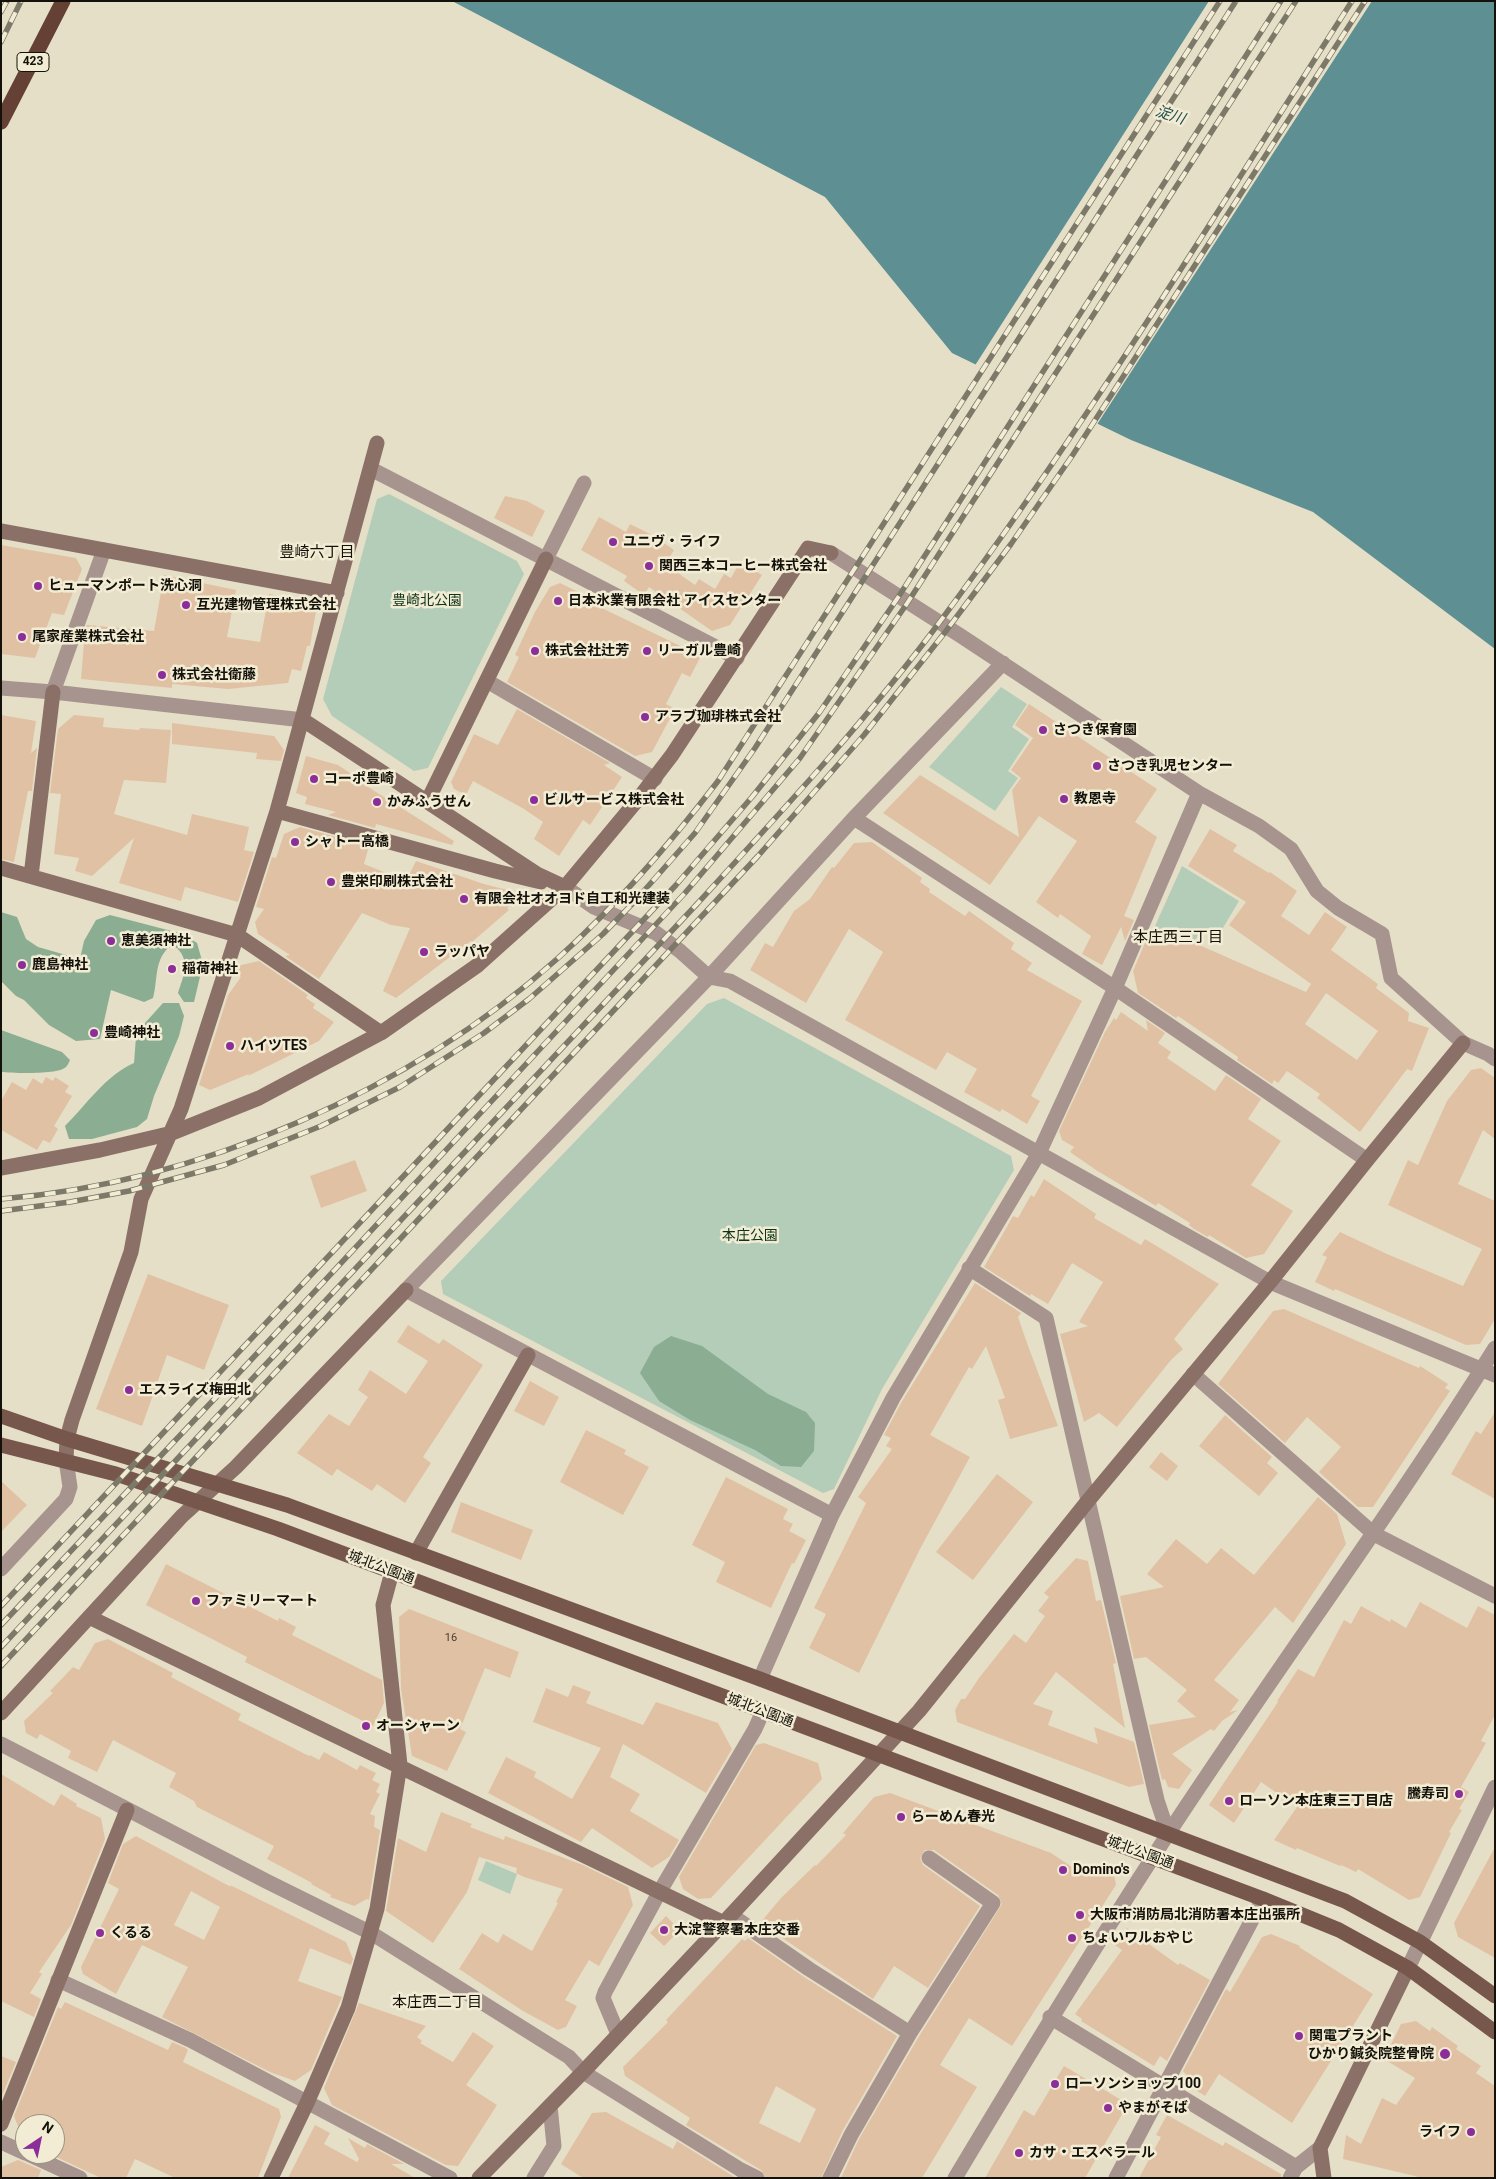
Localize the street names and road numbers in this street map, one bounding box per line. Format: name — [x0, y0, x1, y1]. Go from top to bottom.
road number: 423 — [17, 52, 49, 72]
street label: 城北公園通 — [345, 1548, 417, 1588]
street label: 城北公園通 — [724, 1691, 796, 1731]
street label: 城北公園通 — [1104, 1833, 1176, 1873]

